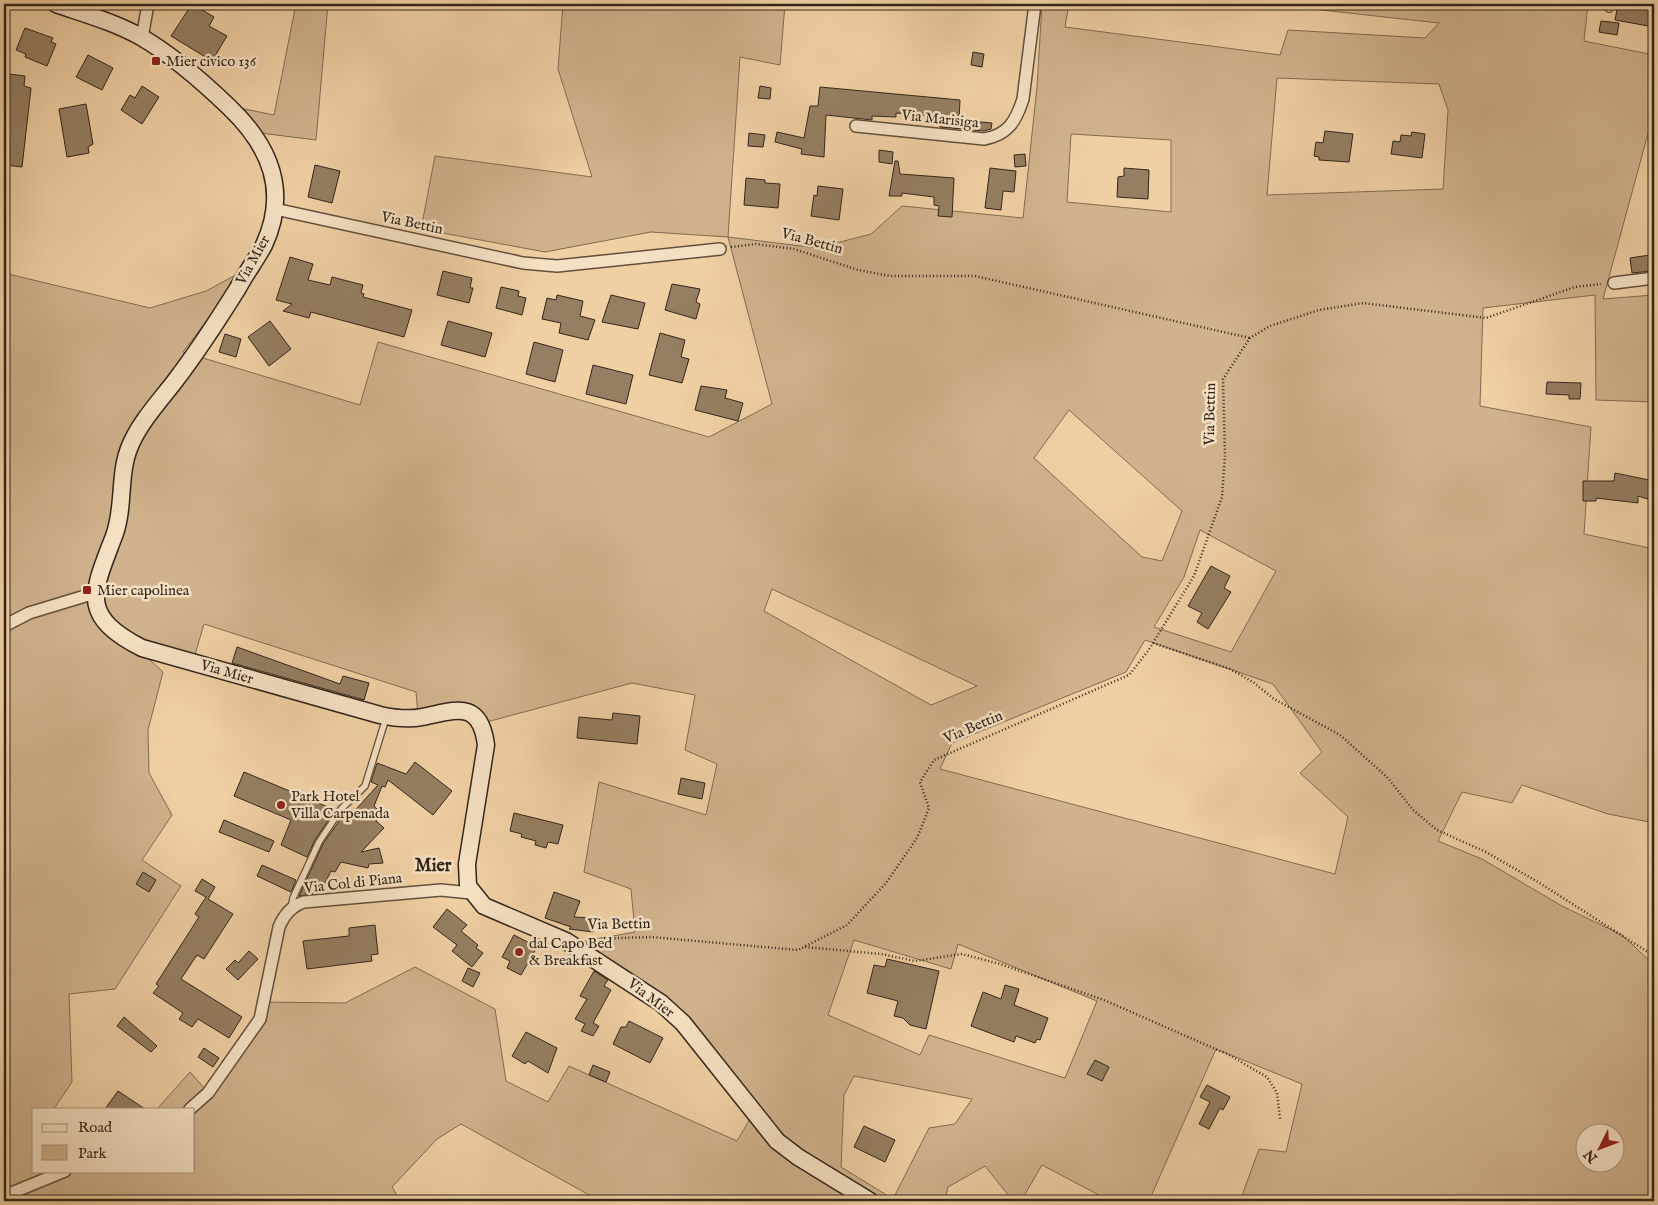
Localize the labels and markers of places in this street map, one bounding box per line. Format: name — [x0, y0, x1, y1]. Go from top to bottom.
place label: Mier civico 136 — [166, 52, 257, 71]
marker: Mier civico 136 — [150, 55, 162, 67]
place label: Mier capolinea — [97, 581, 190, 600]
marker: Mier capolinea — [81, 584, 93, 596]
place label: Park Hotel Villa Carpenada — [290, 787, 390, 823]
marker: Park Hotel Villa Carpenada — [275, 799, 287, 811]
place label: dal Capo Bed & Breakfast — [529, 934, 613, 970]
marker: dal Capo Bed & Breakfast — [513, 946, 525, 958]

